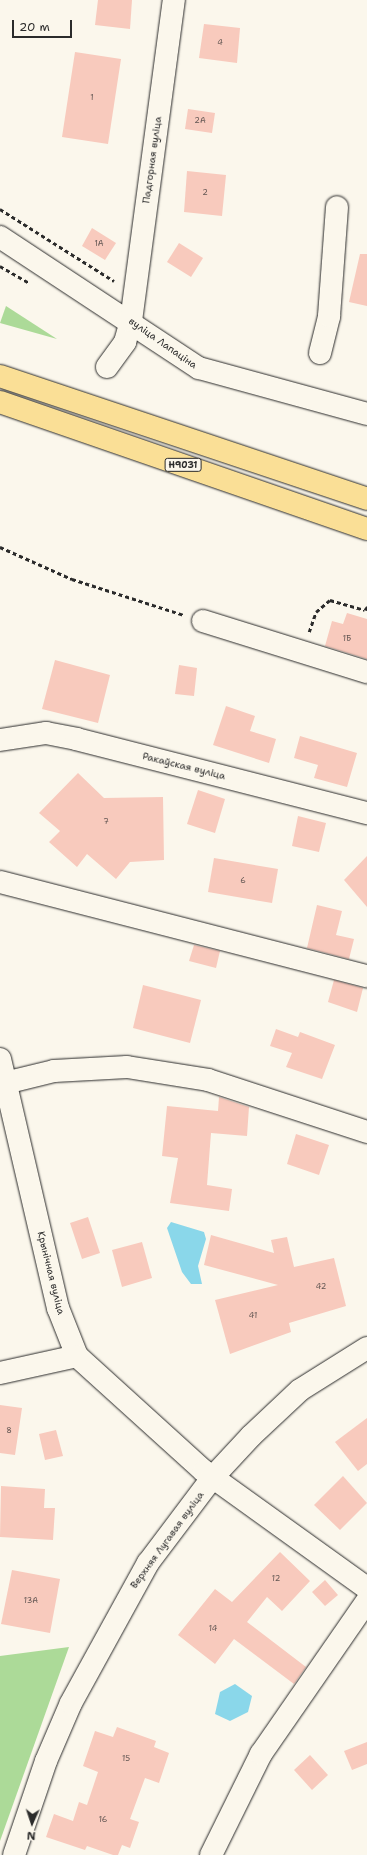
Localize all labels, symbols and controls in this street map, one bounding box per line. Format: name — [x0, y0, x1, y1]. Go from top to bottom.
scale bar — [14, 12, 74, 38]
text: 20 m — [19, 19, 50, 35]
house number: 4 — [217, 38, 223, 48]
house number: 1 — [90, 93, 94, 103]
street label: Падгорная вуліца — [140, 116, 164, 204]
house number: 2А — [194, 116, 206, 126]
house number: 2 — [202, 188, 208, 198]
house number: 1А — [94, 239, 104, 249]
street label: вуліца Лапаціна — [127, 315, 199, 371]
road number: Н9031 — [164, 458, 202, 472]
house number: 1Б — [343, 634, 351, 644]
street label: Ракаўская вуліца — [141, 750, 227, 782]
house number: 7 — [103, 817, 109, 827]
house number: 6 — [240, 876, 246, 886]
street label: Крынічная вуліца — [35, 1230, 67, 1316]
house number: 42 — [316, 1282, 326, 1292]
house number: 41 — [249, 1311, 257, 1321]
house number: 8 — [6, 1426, 12, 1436]
street label: Верхняя Лугавая вуліца — [128, 1489, 206, 1591]
house number: 12 — [272, 1574, 280, 1584]
house number: 13А — [24, 1596, 38, 1606]
house number: 14 — [209, 1624, 217, 1634]
house number: 15 — [122, 1754, 130, 1764]
north arrow — [12, 1803, 52, 1843]
house number: 16 — [99, 1815, 107, 1825]
text: N — [27, 1828, 36, 1843]

